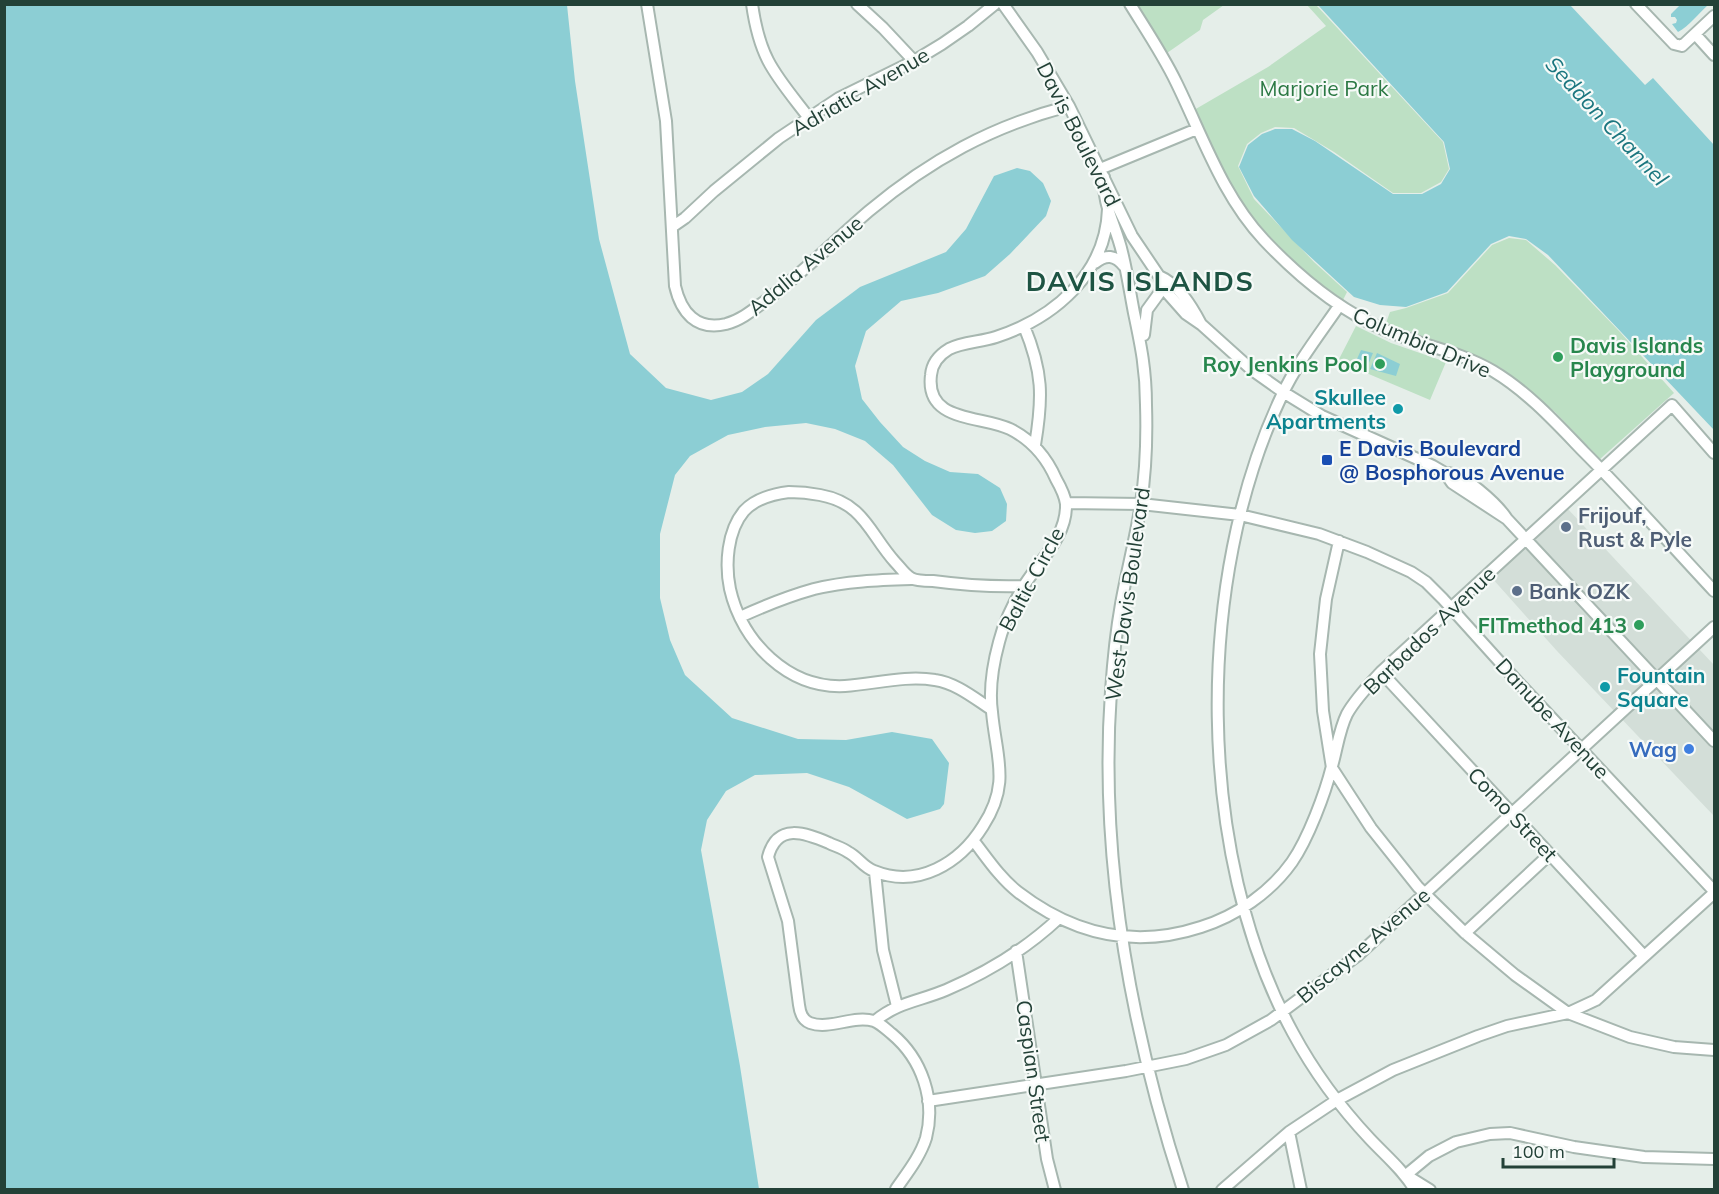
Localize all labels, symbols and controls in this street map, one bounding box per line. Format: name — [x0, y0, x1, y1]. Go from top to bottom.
street label: Adriatic Avenue — [787, 41, 933, 141]
water label: Seddon Channel — [1540, 50, 1675, 192]
street label: Davis Boulevard — [1031, 57, 1127, 211]
park label: Marjorie Park — [1260, 75, 1389, 101]
street label: Adalia Avenue — [742, 209, 868, 321]
district label: DAVIS ISLANDS — [1026, 264, 1254, 298]
street label: Columbia Drive — [1349, 301, 1495, 383]
place label: Davis Islands Playground — [1570, 332, 1703, 382]
marker: Davis Islands Playground — [1551, 350, 1565, 364]
place label: Roy Jenkins Pool — [1203, 351, 1368, 377]
marker: Roy Jenkins Pool — [1373, 357, 1387, 371]
place label: Skullee Apartments — [1266, 384, 1386, 434]
marker: Skullee Apartments — [1391, 402, 1405, 416]
place label: E Davis Boulevard @ Bosphorous Avenue — [1339, 435, 1564, 485]
marker: E Davis Boulevard @ Bosphorous Avenue — [1320, 453, 1334, 467]
street label: West Davis Boulevard — [1099, 486, 1155, 702]
place label: Frijouf, Rust & Pyle — [1578, 502, 1692, 552]
marker: Frijouf, Rust & Pyle — [1559, 520, 1573, 534]
street label: Baltic Circle — [993, 523, 1069, 635]
street label: Barbados Avenue — [1358, 560, 1500, 700]
place label: Bank OZK — [1529, 578, 1630, 604]
marker: Bank OZK — [1510, 584, 1524, 598]
place label: FITmethod 413 — [1478, 612, 1627, 638]
marker: FITmethod 413 — [1632, 618, 1646, 632]
street label: Danube Avenue — [1491, 652, 1615, 784]
place label: Fountain Square — [1617, 662, 1705, 712]
marker: Fountain Square — [1598, 680, 1612, 694]
place label: Wag — [1629, 736, 1677, 762]
marker: Wag — [1682, 742, 1696, 756]
street label: Como Street — [1463, 761, 1563, 867]
street label: Biscayne Avenue — [1291, 882, 1435, 1008]
street label: Caspian Street — [1011, 998, 1057, 1144]
scale bar — [1503, 1131, 1614, 1169]
text: 100 m — [1512, 1140, 1565, 1163]

